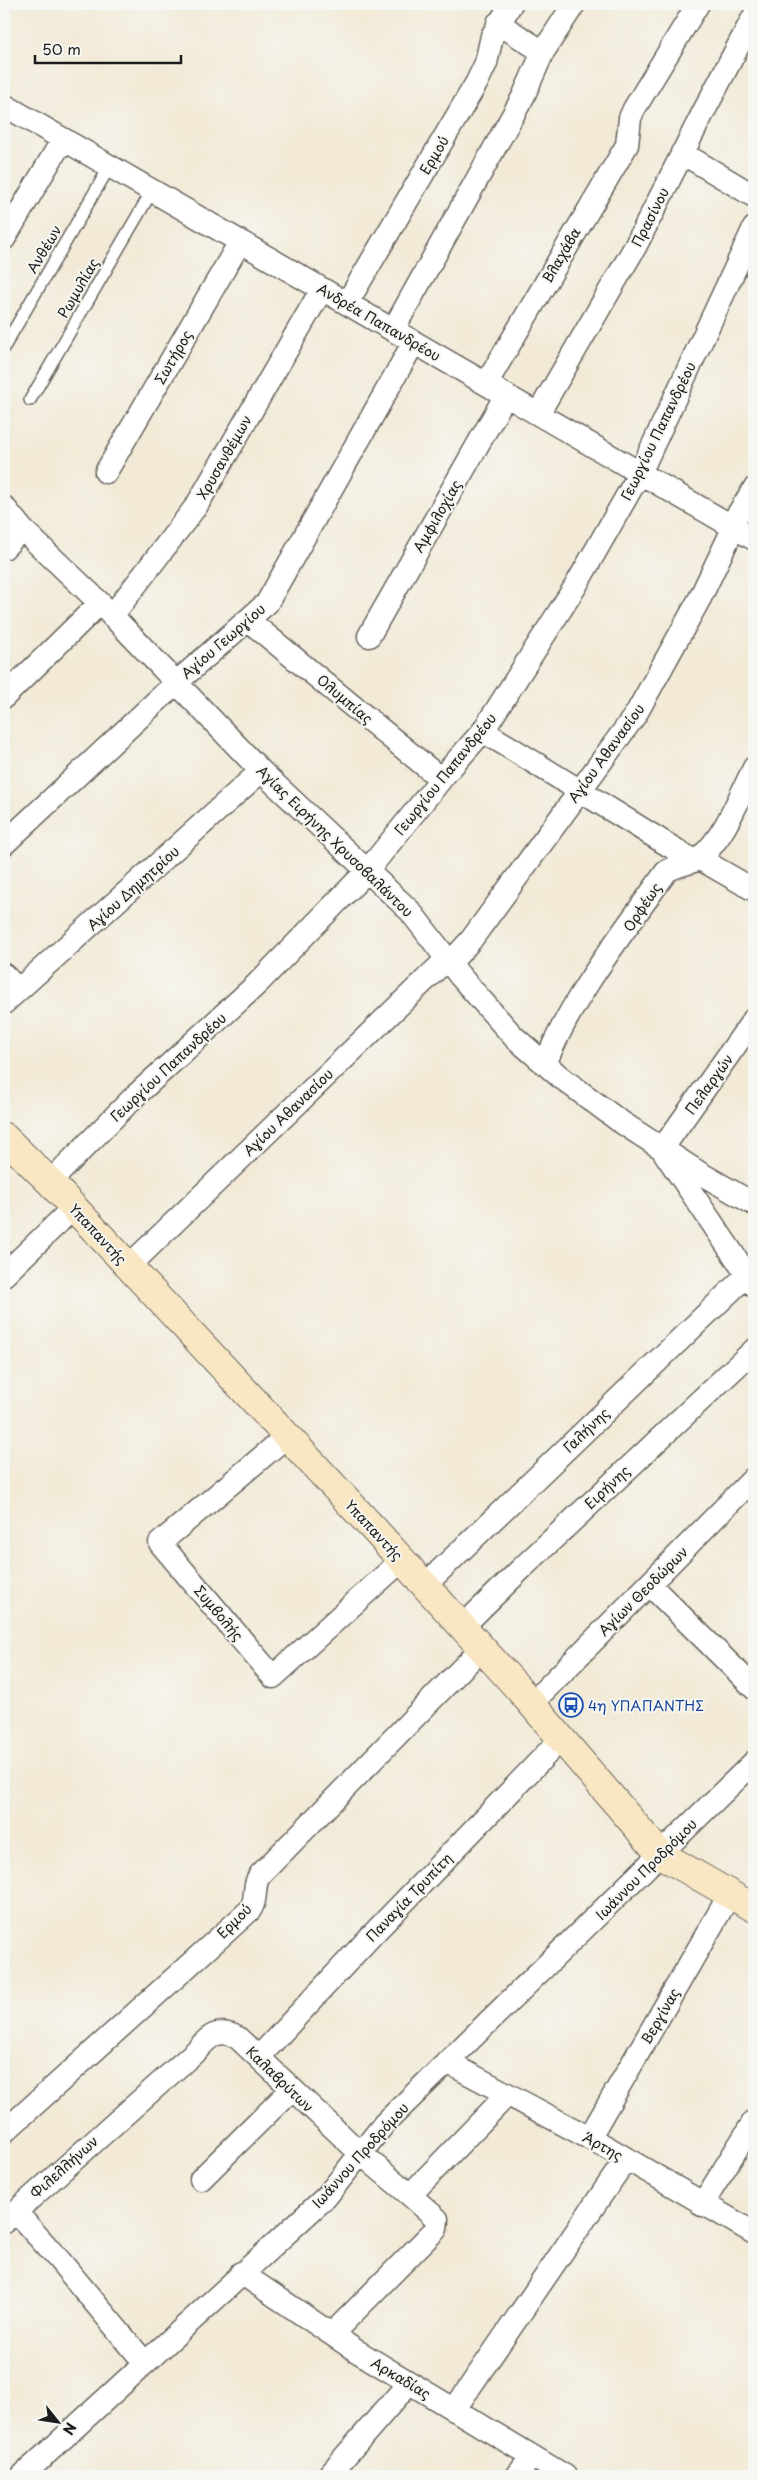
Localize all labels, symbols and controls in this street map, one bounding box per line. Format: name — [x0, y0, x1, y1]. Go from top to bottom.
scale bar — [35, 32, 181, 64]
text: 50 m — [42, 37, 81, 60]
street label: Ερμού — [414, 132, 454, 178]
street label: Πρασίνου — [626, 184, 674, 250]
street label: Ανθέων — [21, 221, 67, 277]
street label: Βλαχάβα — [537, 223, 585, 287]
street label: Ρωμυλίας — [52, 254, 104, 322]
street label: Ανδρέα Παπανδρέου — [313, 278, 445, 366]
street label: Σωτήρος — [149, 326, 197, 388]
street label: Γεωργίου Παπανδρέου — [615, 358, 701, 504]
street label: Χρυσανθέμων — [191, 411, 257, 503]
street label: Αμφιλοχίας — [408, 476, 466, 556]
street label: Αγίου Γεωργίου — [176, 598, 270, 684]
street label: Ολυμπίας — [312, 669, 378, 729]
street label: Αγίου Αθανασίου — [563, 699, 649, 807]
street label: Γεωργίου Παπανδρέου — [389, 708, 501, 840]
street label: Αγίας Ειρήνης Χρυσοβαλάντου — [252, 760, 418, 922]
street label: Αγίου Δημητρίου — [82, 841, 184, 935]
street label: Ορφέως — [618, 878, 666, 936]
street label: Γεωργίου Παπανδρέου — [105, 1007, 231, 1127]
street label: Πελαργών — [680, 1049, 738, 1119]
street label: Αγίου Αθανασίου — [238, 1063, 338, 1161]
street label: Υπαπαντής — [64, 1199, 132, 1269]
street label: Γαλήνης — [558, 1403, 614, 1457]
street label: Ειρήνης — [580, 1460, 634, 1514]
street label: Υπαπαντής — [340, 1495, 408, 1565]
street label: Αγίων Θεοδώρων — [593, 1541, 693, 1641]
street label: Συμβολής — [190, 1581, 248, 1645]
bus stop icon: 4η ΥΠΑΠΑΝΤΗΣ — [558, 1692, 584, 1718]
place label: 4η ΥΠΑΠΑΝΤΗΣ — [588, 1695, 704, 1716]
street label: Ιωάννου Προδρόμου — [591, 1814, 701, 1924]
street label: Παναγία Τρυπίτη — [361, 1848, 457, 1946]
street label: Ερμού — [212, 1899, 256, 1943]
street label: Βεργίνας — [635, 1984, 685, 2048]
street label: Καλαβρύτων — [241, 2041, 319, 2117]
street label: Ιωάννου Προδρόμου — [307, 2098, 413, 2212]
street label: Άρτης — [579, 2126, 627, 2166]
street label: Φιλελλήνων — [25, 2131, 103, 2203]
street label: Αρκαδίας — [367, 2352, 435, 2404]
north arrow — [32, 2398, 82, 2448]
text: N — [58, 2419, 82, 2439]

